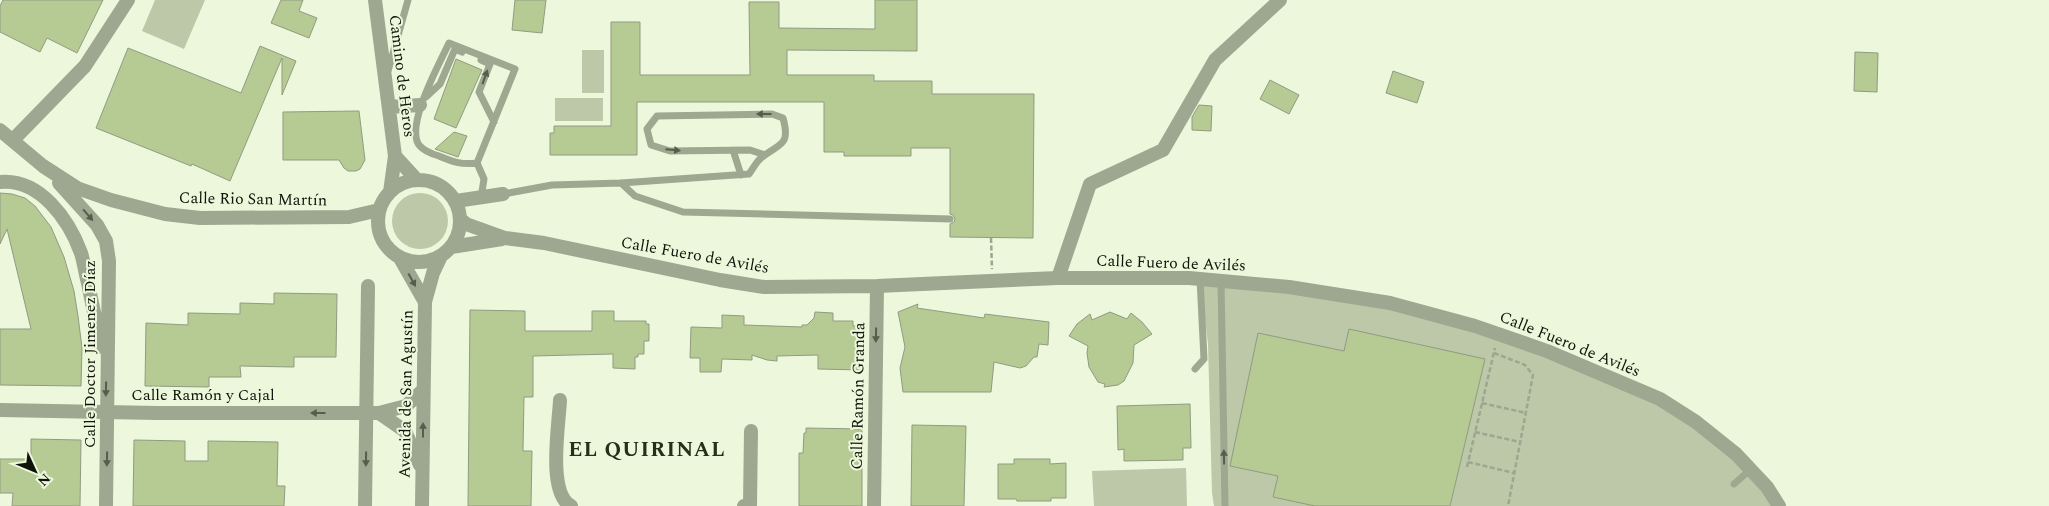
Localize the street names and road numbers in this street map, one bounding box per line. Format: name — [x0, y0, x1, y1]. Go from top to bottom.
street label: Camino de Heros — [383, 13, 421, 139]
street label: Calle Rio San Martín — [179, 186, 327, 212]
street label: Calle Fuero de Avilés — [619, 230, 771, 280]
street label: Calle Fuero de Avilés — [1096, 248, 1246, 278]
street label: Calle Doctor Jimenez Díaz — [78, 260, 102, 448]
street label: Calle Fuero de Avilés — [1496, 305, 1644, 383]
street label: Avenida de San Agustín — [393, 310, 419, 478]
street label: Calle Ramón Granda — [845, 322, 871, 470]
street label: Calle Ramón y Cajal — [131, 383, 275, 407]

